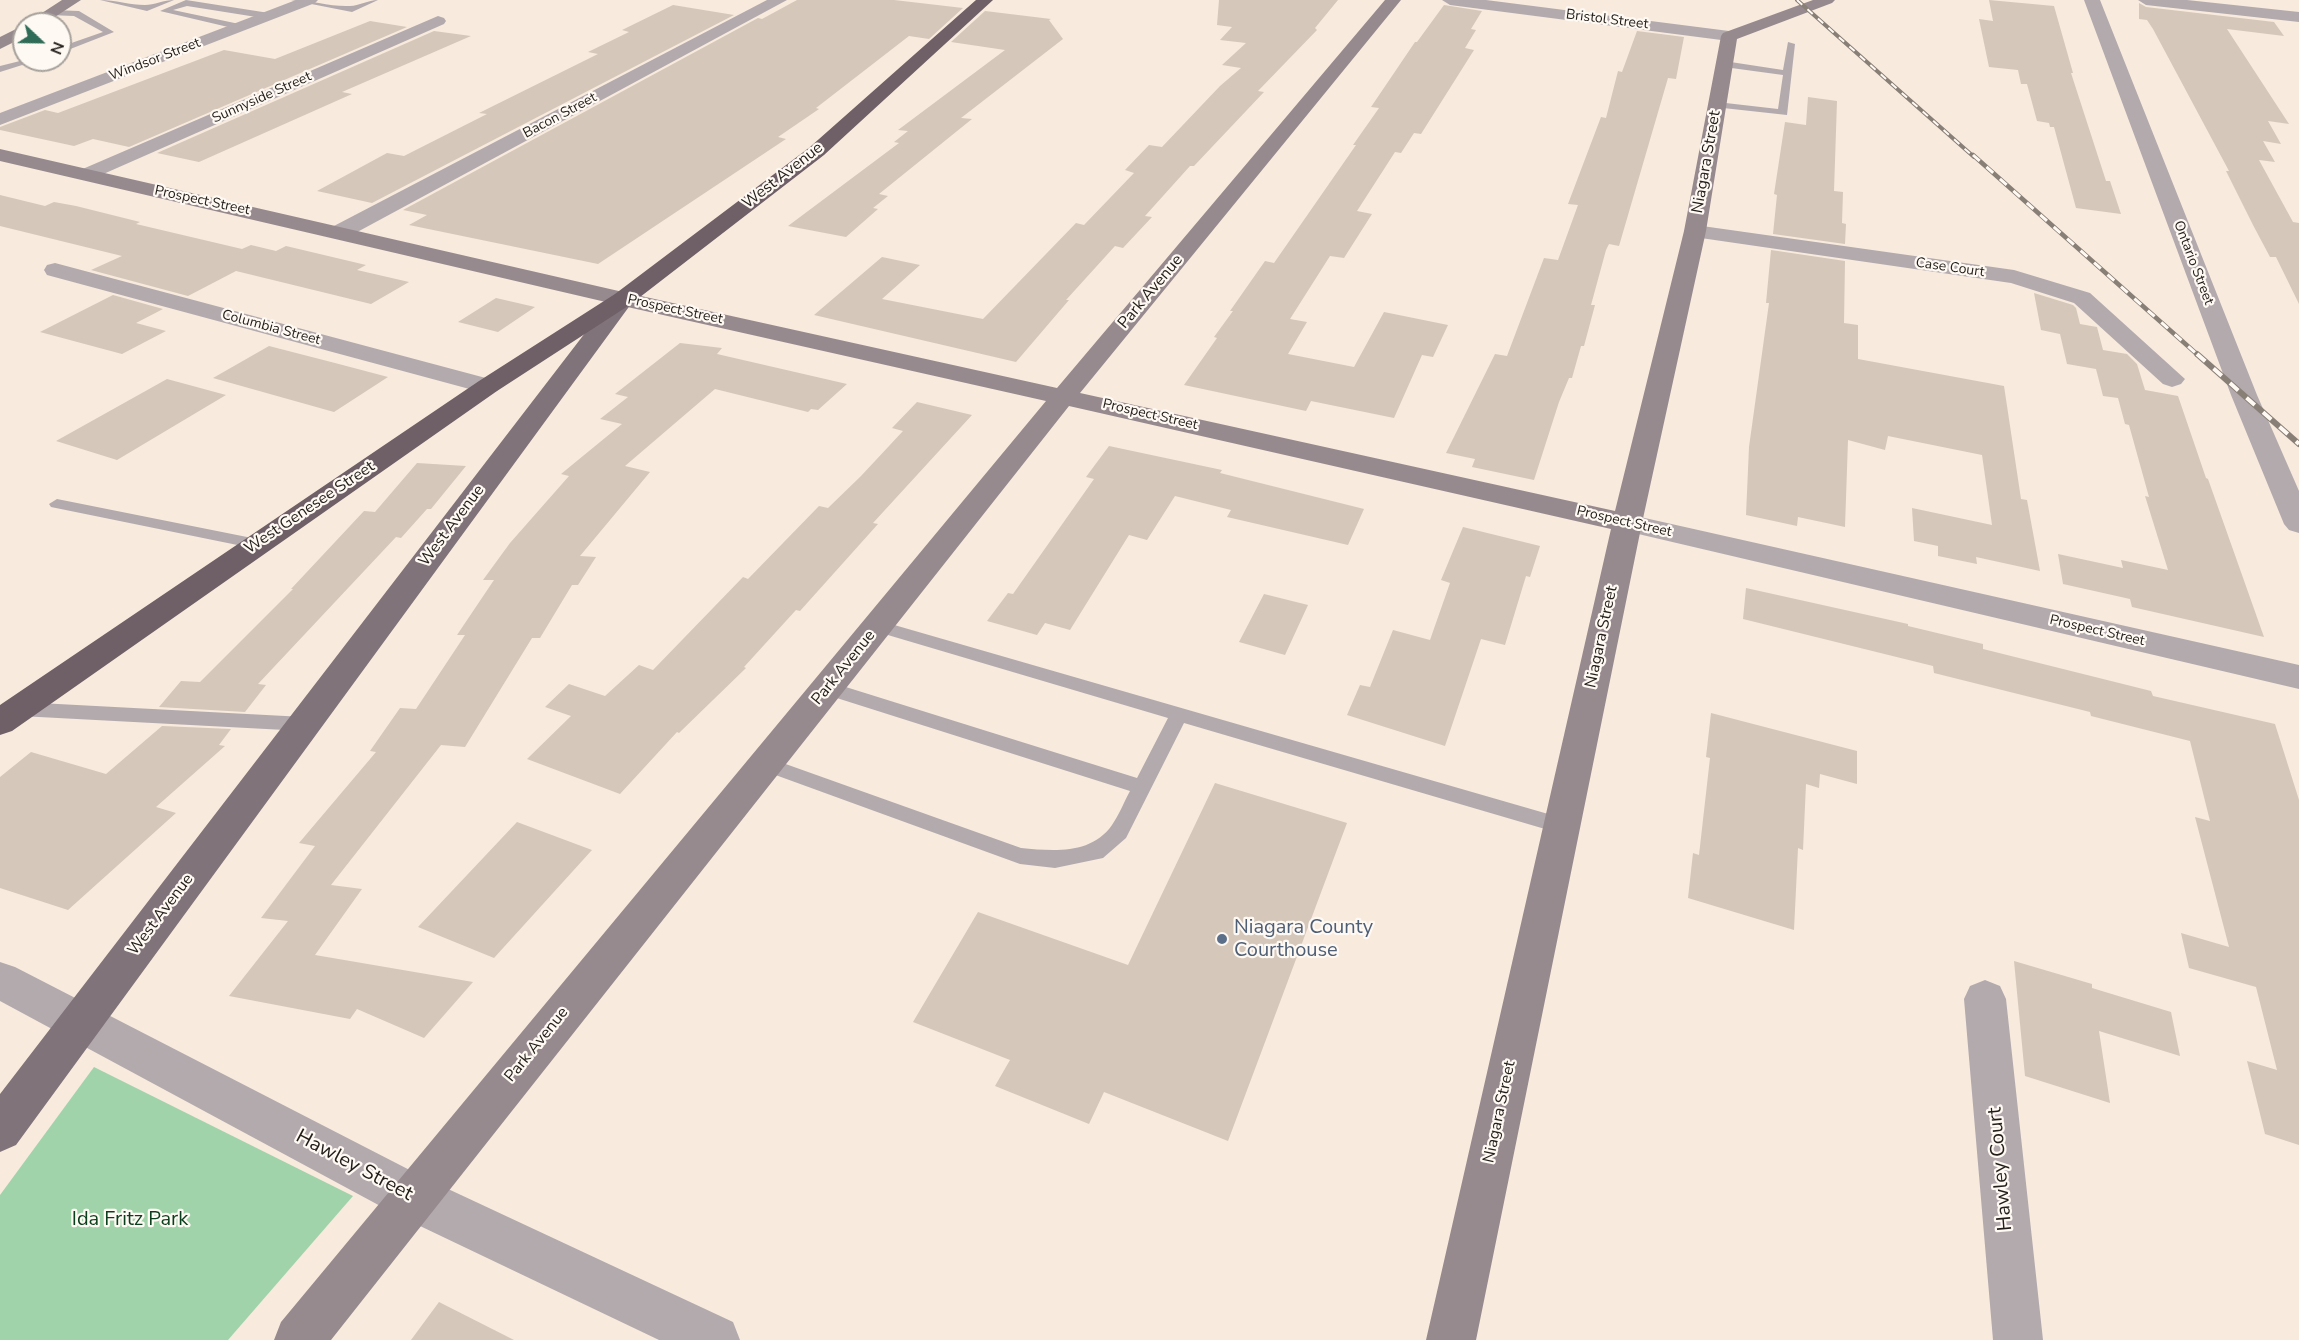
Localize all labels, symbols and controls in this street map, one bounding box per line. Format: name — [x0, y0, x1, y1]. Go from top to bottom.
street label: Bristol Street — [1565, 7, 1649, 33]
north arrow — [12, 12, 72, 72]
street label: Windsor Street — [107, 35, 203, 85]
text: N — [44, 38, 69, 58]
street label: Sunnyside Street — [210, 69, 314, 127]
street label: Bacon Street — [520, 90, 600, 142]
street label: Niagara Street — [1689, 109, 1725, 215]
street label: West Avenue — [739, 139, 827, 213]
street label: Prospect Street — [153, 183, 251, 219]
street label: Ontario Street — [2169, 219, 2217, 307]
street label: Park Avenue — [1115, 251, 1187, 333]
street label: Case Court — [1915, 255, 1985, 281]
street label: Prospect Street — [626, 292, 724, 328]
street label: Columbia Street — [220, 307, 322, 349]
street label: Prospect Street — [1101, 396, 1199, 434]
street label: West Genesee Street — [241, 457, 379, 559]
street label: West Avenue — [415, 482, 489, 570]
street label: Prospect Street — [1575, 503, 1673, 541]
street label: Niagara Street — [1582, 584, 1622, 690]
street label: Prospect Street — [2048, 612, 2146, 650]
street label: Park Avenue — [808, 627, 880, 709]
street label: West Avenue — [124, 871, 198, 959]
place label: Niagara County Courthouse — [1234, 916, 1373, 963]
marker: Niagara County Courthouse — [1215, 932, 1229, 946]
street label: Park Avenue — [501, 1004, 573, 1086]
street label: Niagara Street — [1480, 1059, 1520, 1165]
street label: Hawley Court — [1984, 1106, 2018, 1232]
street label: Hawley Street — [291, 1125, 417, 1207]
park label: Ida Fritz Park — [72, 1208, 188, 1232]

